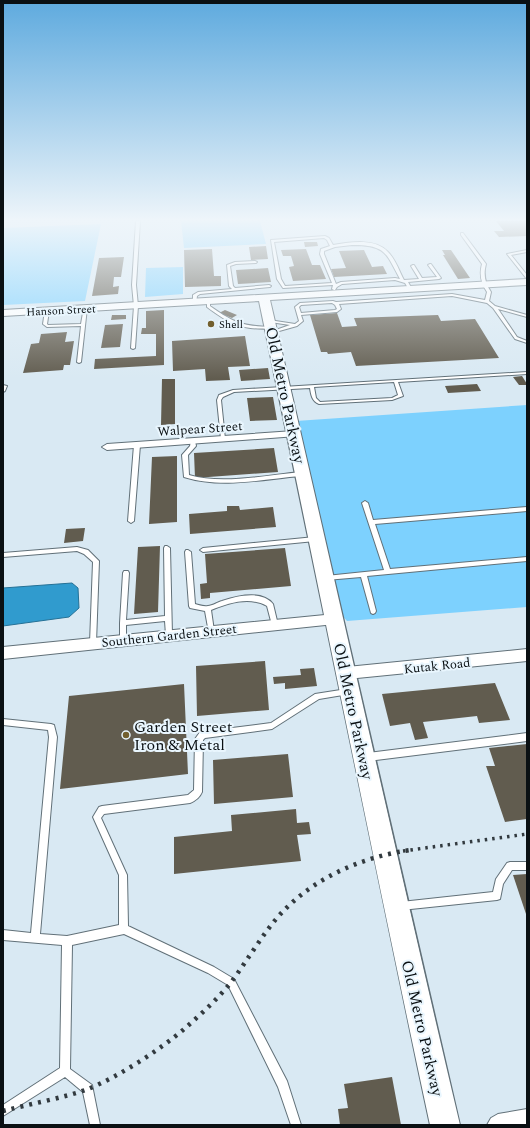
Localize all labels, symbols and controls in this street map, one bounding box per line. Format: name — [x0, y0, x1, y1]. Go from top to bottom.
street label: Hanson Street — [26, 300, 96, 321]
place label: Shell — [219, 316, 243, 333]
marker: Shell — [206, 319, 216, 329]
street label: Old Metro Parkway — [259, 325, 311, 467]
street label: Walpear Street — [157, 416, 244, 442]
street label: Southern Garden Street — [100, 619, 238, 653]
street label: Old Metro Parkway — [327, 641, 379, 783]
street label: Kutak Road — [403, 653, 471, 679]
place label: Garden Street Iron & Metal — [134, 715, 233, 757]
marker: Garden Street Iron & Metal — [121, 730, 131, 740]
street label: Old Metro Parkway — [395, 958, 450, 1100]

